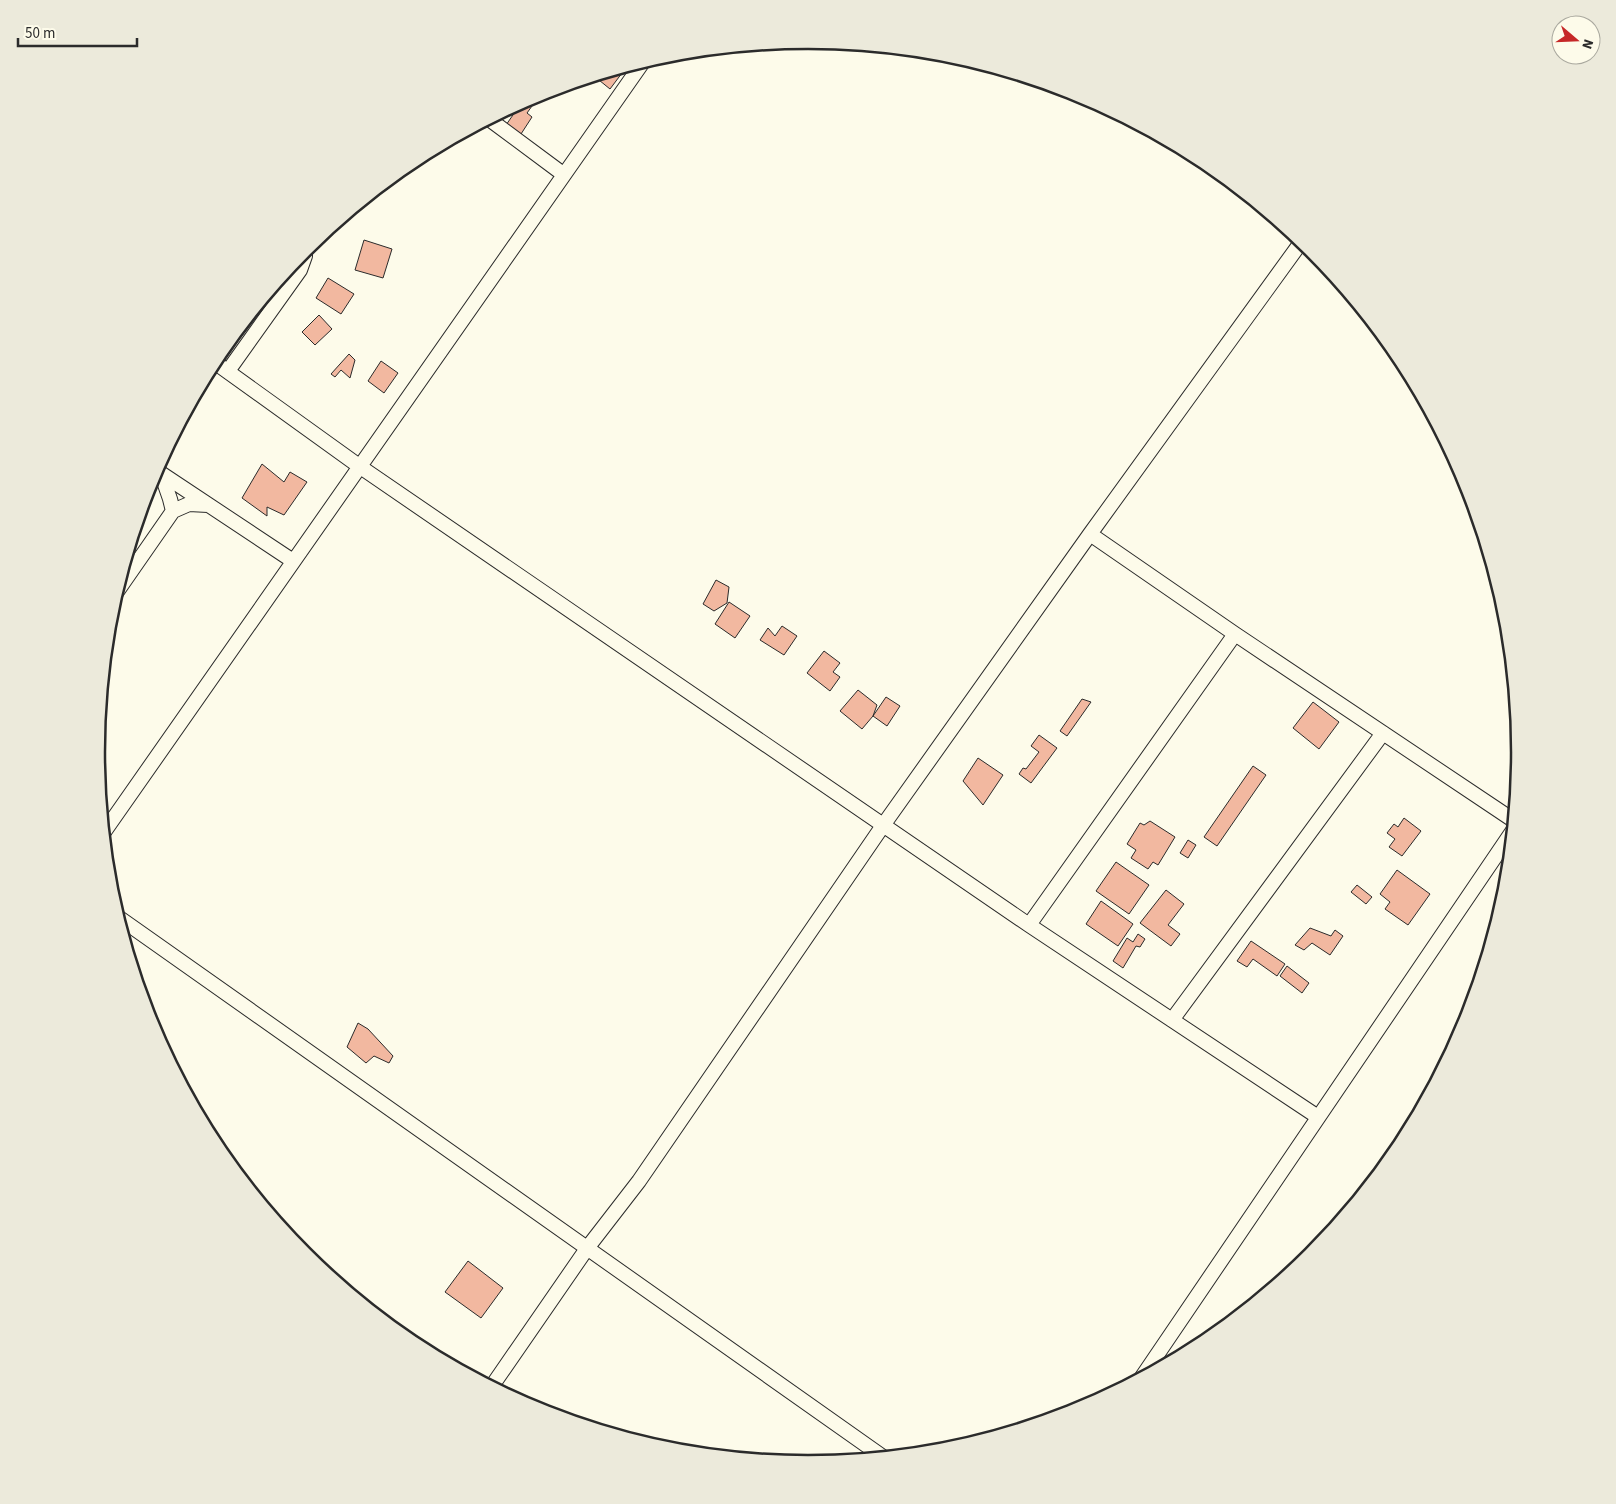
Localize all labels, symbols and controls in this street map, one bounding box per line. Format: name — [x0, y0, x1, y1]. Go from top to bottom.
scale bar — [18, 15, 136, 47]
north arrow — [1551, 15, 1601, 65]
text: 50 m — [25, 23, 55, 44]
text: N — [1576, 36, 1598, 52]

